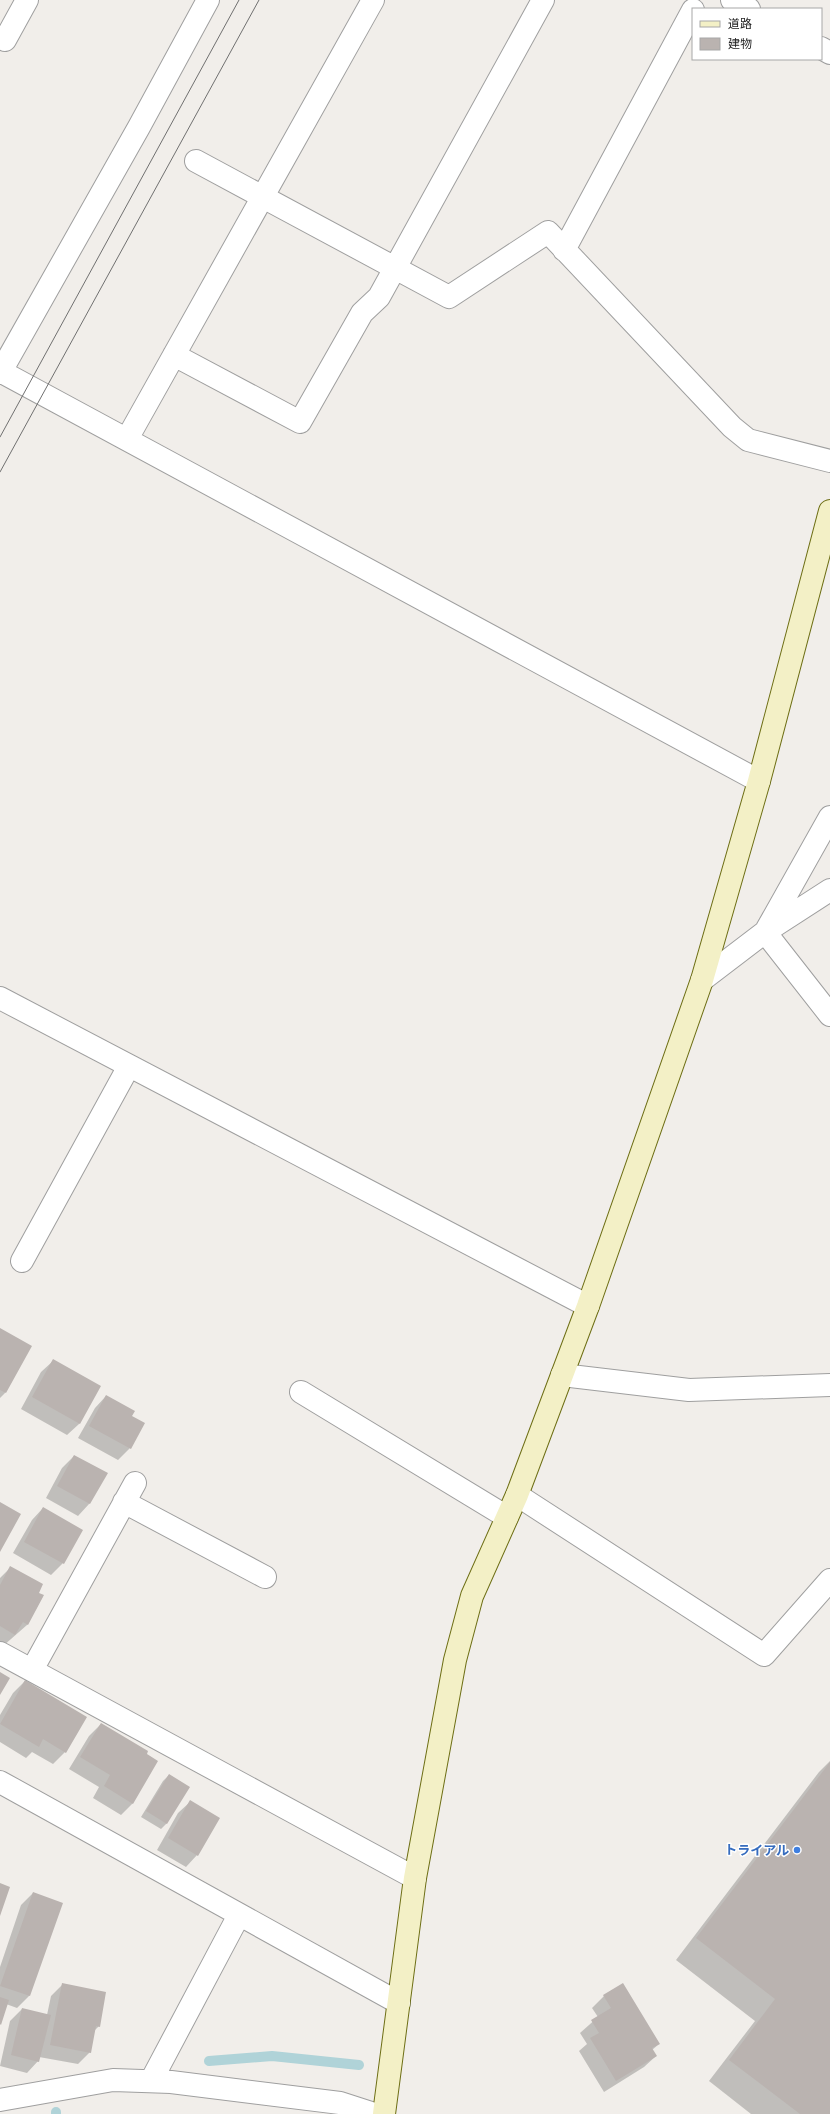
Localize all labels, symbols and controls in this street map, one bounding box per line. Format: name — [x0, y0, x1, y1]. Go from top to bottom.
legend — [692, 8, 822, 60]
text: 道路 — [728, 16, 752, 31]
text: 建物 — [728, 36, 752, 51]
place label: トライアル — [724, 1842, 789, 1859]
marker: トライアル — [792, 1845, 802, 1855]

